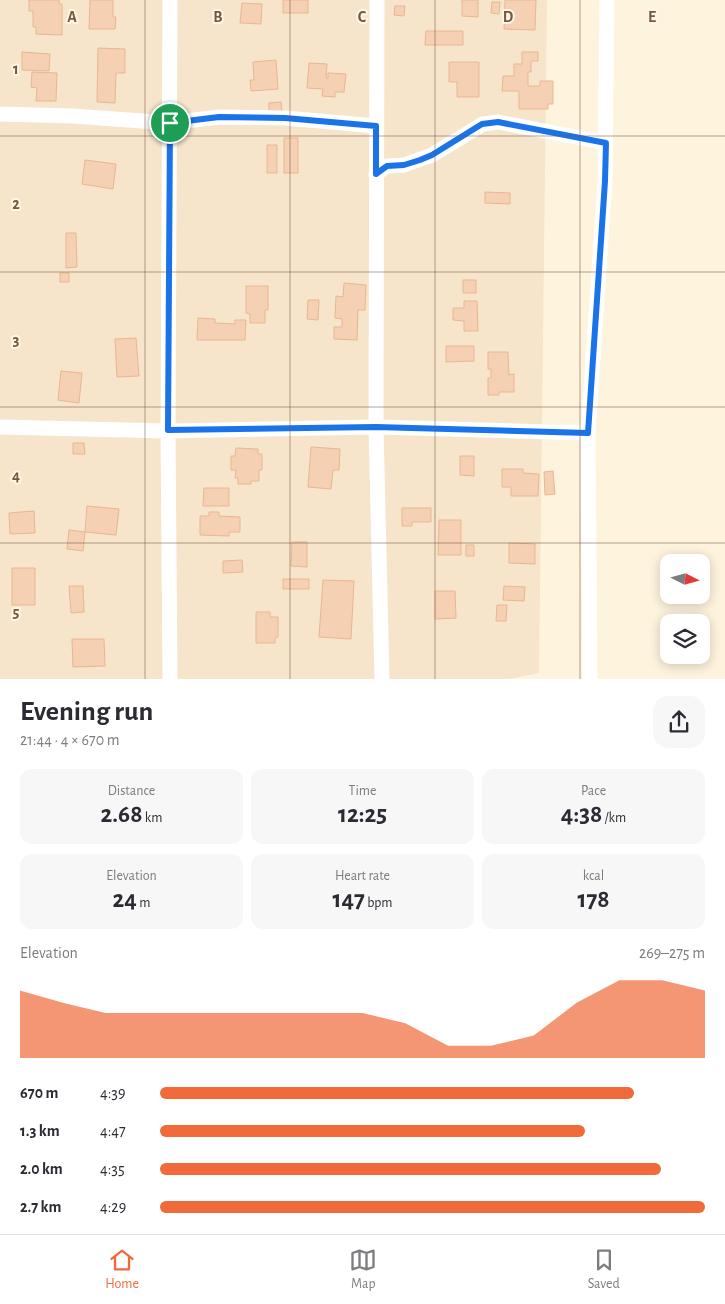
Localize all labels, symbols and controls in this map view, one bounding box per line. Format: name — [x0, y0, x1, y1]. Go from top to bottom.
text: A — [67, 9, 77, 25]
text: B — [213, 9, 223, 25]
text: C — [358, 9, 367, 25]
text: D — [503, 9, 514, 25]
text: E — [648, 9, 656, 25]
text: 1 — [13, 61, 19, 77]
pin — [149, 102, 191, 144]
icon: arrive — [156, 109, 184, 137]
text: 2 — [12, 196, 20, 212]
text: 3 — [13, 332, 20, 348]
text: 4 — [12, 468, 20, 484]
north arrow — [660, 554, 710, 604]
map controls — [660, 554, 710, 664]
text: 5 — [13, 604, 20, 620]
button: layers — [660, 614, 710, 664]
button: share — [653, 696, 705, 748]
text: Evening run — [20, 698, 153, 726]
text: 21:44 · 4 × 670 m — [20, 732, 120, 748]
text: Distance — [108, 784, 155, 798]
text: Time — [349, 784, 376, 798]
text: Pace — [581, 784, 606, 798]
text: 2.68 — [101, 802, 143, 827]
text: 12:25 — [338, 802, 387, 827]
text: 4:38 — [561, 802, 602, 827]
text: km — [143, 811, 162, 825]
text: /km — [602, 811, 626, 825]
text: Elevation — [106, 869, 157, 883]
text: Heart rate — [335, 869, 390, 883]
text: kcal — [583, 869, 604, 883]
text: 24 — [113, 887, 137, 912]
text: 147 — [332, 887, 365, 912]
text: 178 — [577, 887, 610, 912]
text: m — [137, 896, 150, 910]
text: bpm — [365, 896, 393, 910]
text: Elevation — [20, 945, 78, 961]
text: 269–275 m — [639, 945, 705, 961]
text: 670 m — [20, 1085, 58, 1101]
text: 4:39 — [100, 1085, 125, 1101]
text: 1.3 km — [20, 1123, 60, 1139]
text: 4:47 — [100, 1123, 126, 1139]
text: 2.0 km — [20, 1161, 63, 1177]
text: 4:35 — [100, 1161, 125, 1177]
text: 2.7 km — [20, 1199, 61, 1215]
text: 4:29 — [100, 1199, 126, 1215]
tab: Home — [105, 1246, 139, 1293]
tab: Map — [349, 1246, 377, 1293]
tab: Saved — [588, 1246, 620, 1293]

